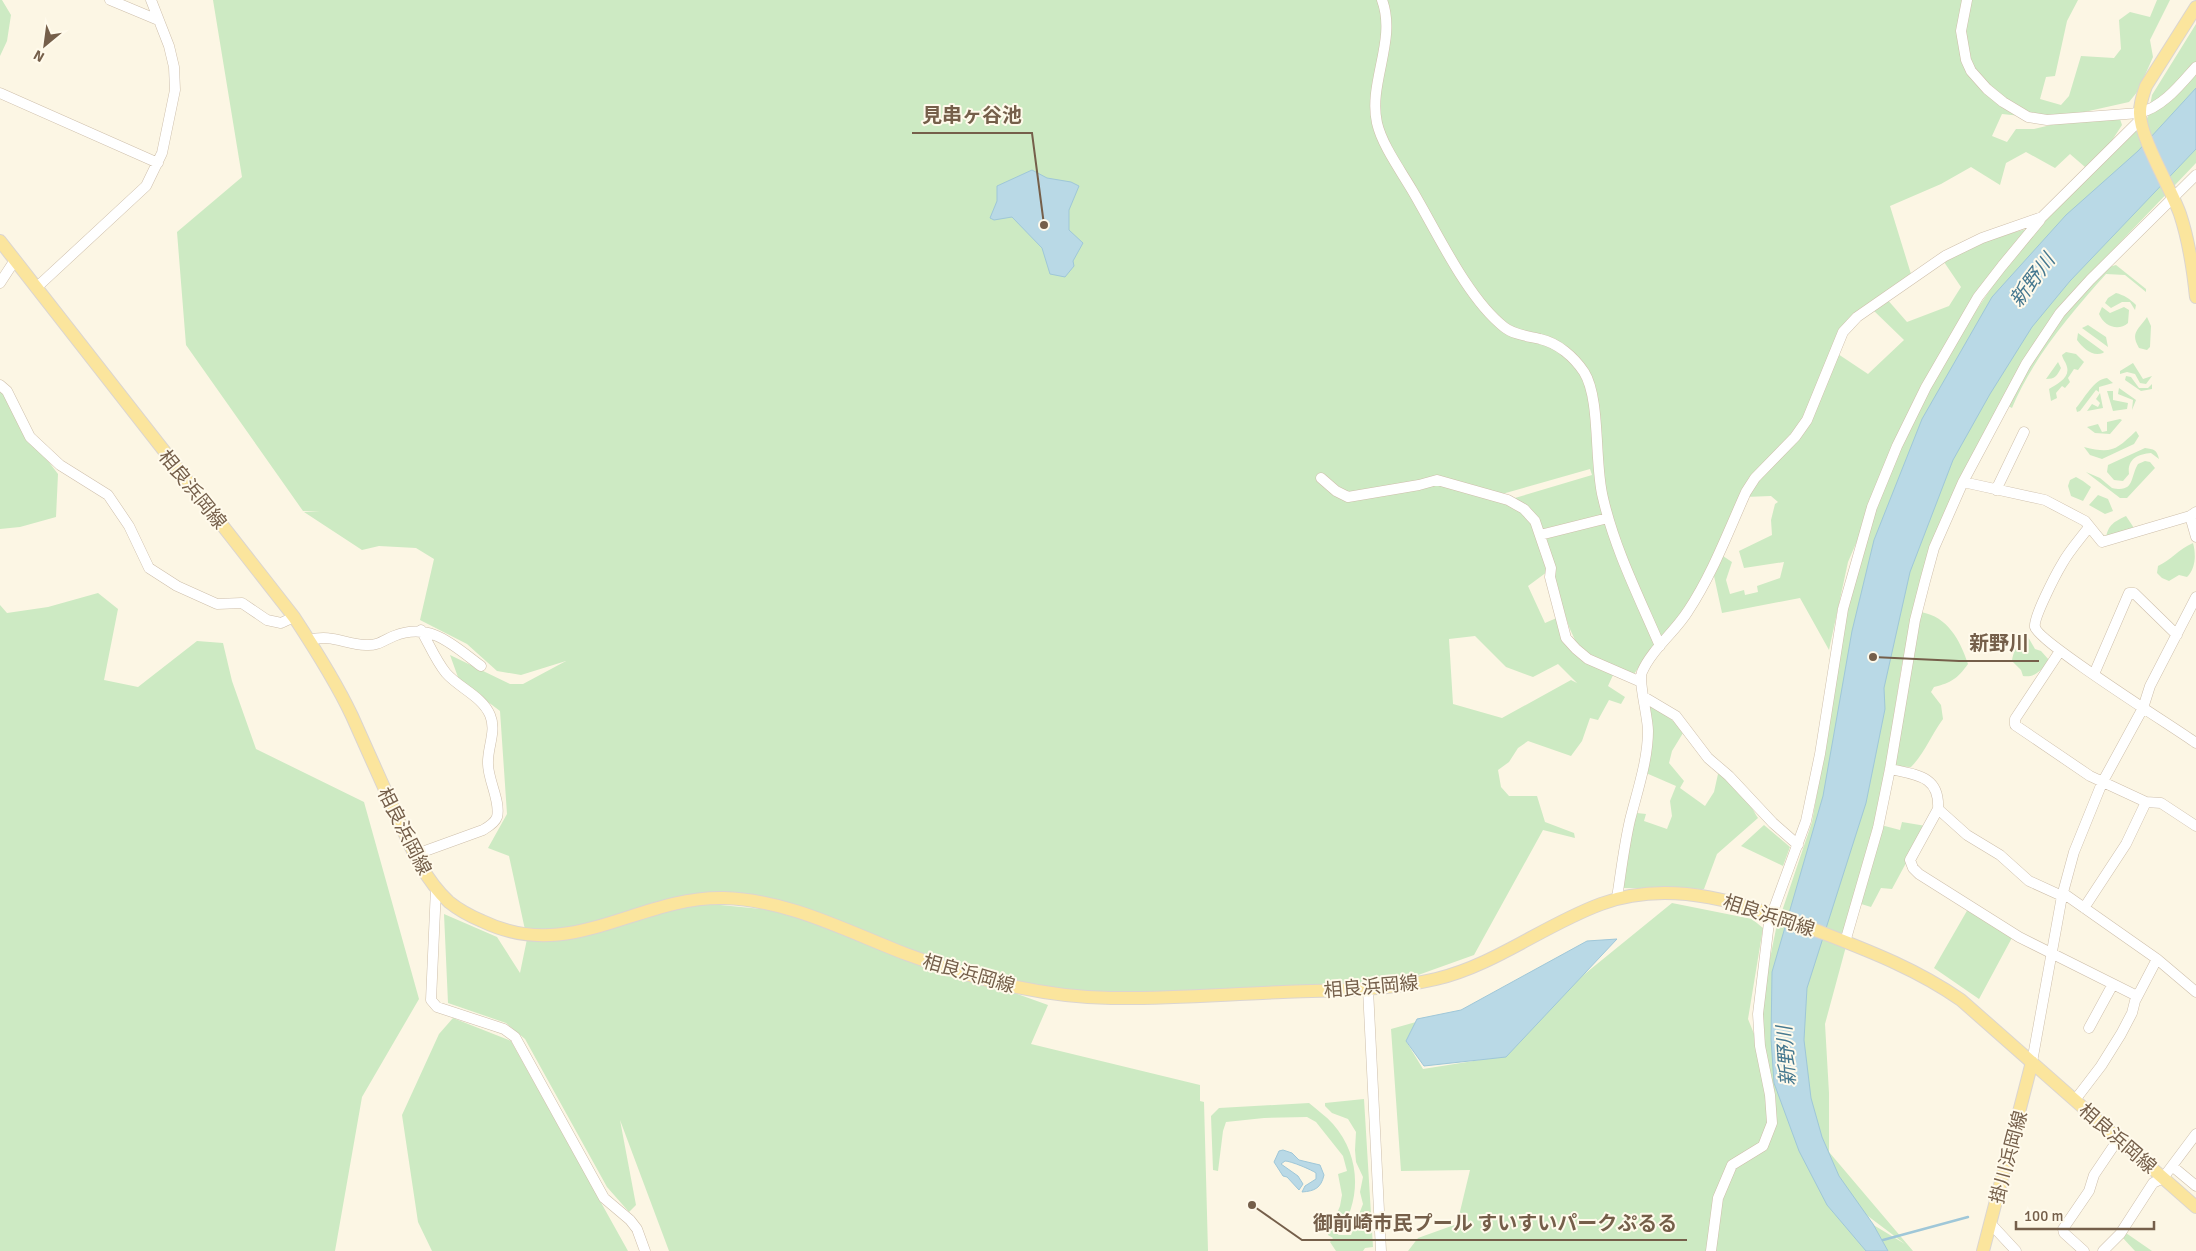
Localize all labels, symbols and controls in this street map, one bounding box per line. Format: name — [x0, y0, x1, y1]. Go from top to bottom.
north arrow — [20, 20, 70, 70]
text: N — [31, 46, 47, 66]
callout: 見串ヶ谷池 — [912, 98, 1032, 133]
text: 見串ヶ谷池 — [922, 103, 1022, 128]
water label: 新野川 — [2004, 247, 2062, 312]
street label: 相良浜岡線 — [153, 445, 231, 534]
callout: 新野川 — [1959, 626, 2039, 661]
text: 新野川 — [1969, 631, 2029, 656]
street label: 相良浜岡線 — [372, 784, 436, 879]
street label: 相良浜岡線 — [1720, 890, 1818, 942]
street label: 相良浜岡線 — [920, 949, 1018, 999]
street label: 相良浜岡線 — [1323, 971, 1419, 1003]
water label: 新野川 — [1772, 1023, 1801, 1087]
street label: 相良浜岡線 — [2074, 1099, 2161, 1179]
street label: 掛川浜岡線 — [1985, 1108, 2033, 1206]
scale bar — [2016, 1198, 2154, 1230]
callout: 御前崎市民プール すいすいパークぷるる — [1302, 1205, 1687, 1240]
text: 100 m — [2024, 1207, 2064, 1225]
text: 御前崎市民プール すいすいパークぷるる — [1313, 1211, 1677, 1236]

